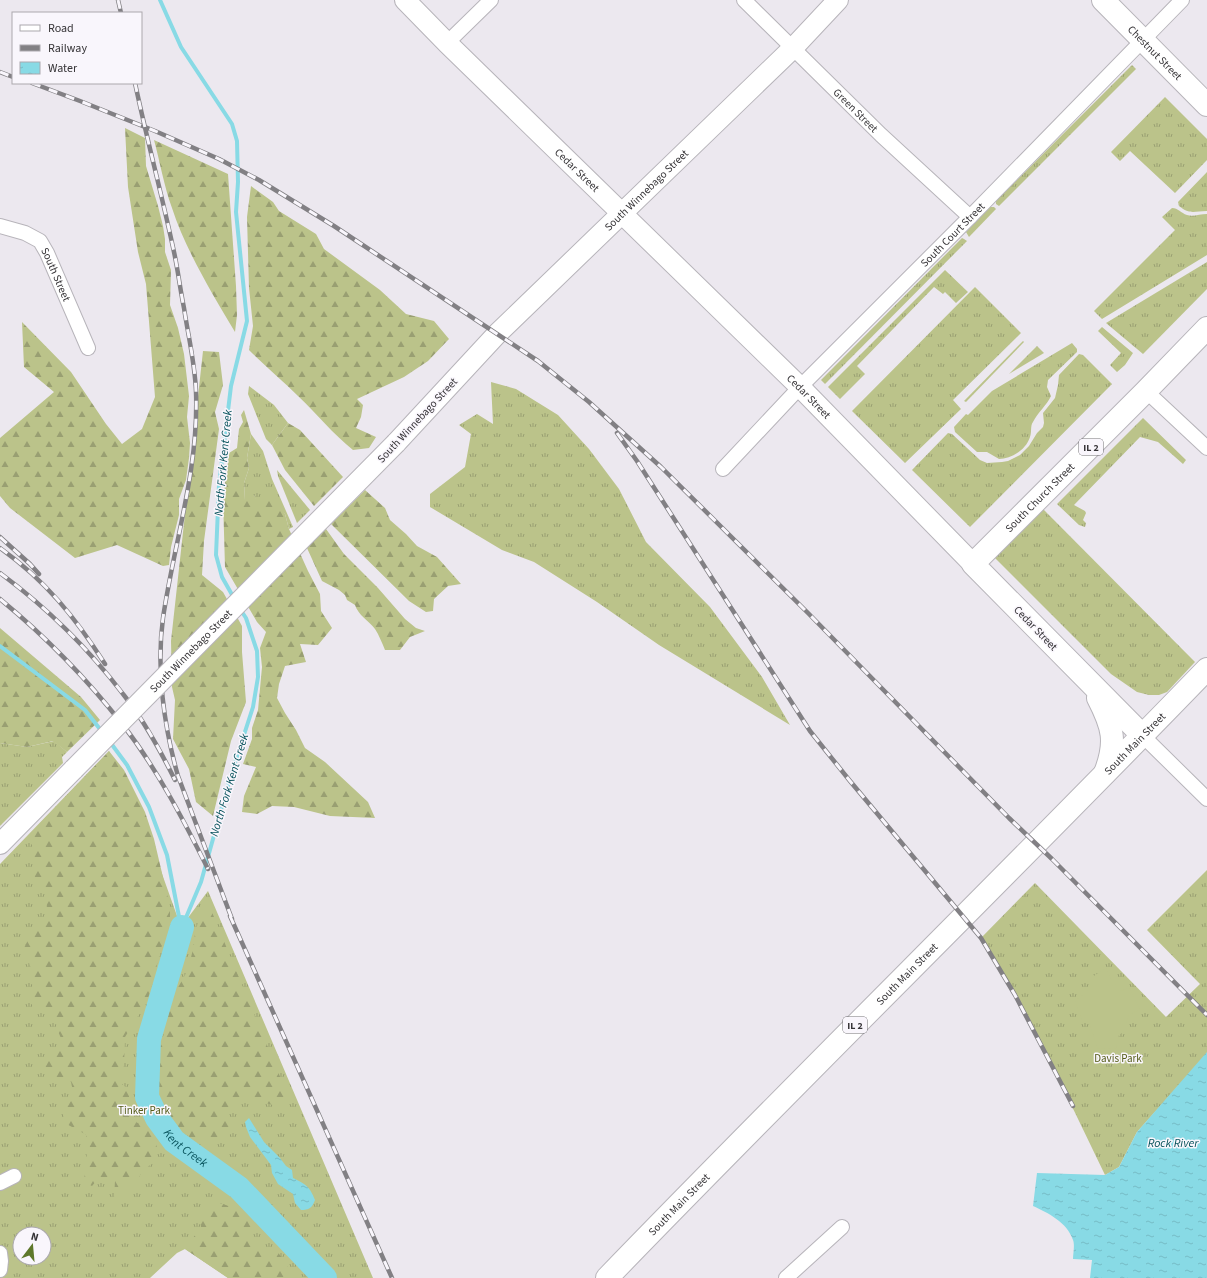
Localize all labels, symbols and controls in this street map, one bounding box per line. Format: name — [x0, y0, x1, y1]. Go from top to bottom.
legend — [12, 12, 142, 84]
text: Road — [48, 20, 74, 37]
street label: Chestnut Street — [1124, 22, 1185, 84]
text: Railway — [48, 40, 87, 57]
text: Water — [48, 60, 78, 77]
street label: Green Street — [830, 85, 881, 136]
street label: Cedar Street — [551, 145, 603, 196]
street label: South Winnebago Street — [601, 146, 692, 234]
street label: South Court Street — [917, 199, 988, 270]
street label: South Street — [37, 245, 74, 304]
street label: Cedar Street — [783, 371, 834, 422]
street label: South Winnebago Street — [374, 374, 461, 466]
water label: North Fork Kent Creek — [210, 409, 237, 517]
road number: IL 2 — [1079, 439, 1103, 455]
street label: South Church Street — [1002, 460, 1078, 536]
street label: Cedar Street — [1010, 603, 1061, 654]
street label: South Winnebago Street — [147, 606, 236, 696]
street label: South Main Street — [1101, 709, 1169, 778]
water label: North Fork Kent Creek — [206, 731, 253, 839]
street label: South Main Street — [873, 940, 941, 1008]
road number: IL 2 — [843, 1017, 867, 1033]
park label: Davis Park — [1094, 1051, 1142, 1066]
park label: Tinker Park — [118, 1103, 171, 1118]
water label: Kent Creek — [159, 1126, 211, 1172]
water label: Rock River — [1148, 1135, 1199, 1152]
street label: South Main Street — [645, 1170, 713, 1239]
north arrow — [12, 1226, 52, 1266]
text: N — [29, 1229, 40, 1245]

